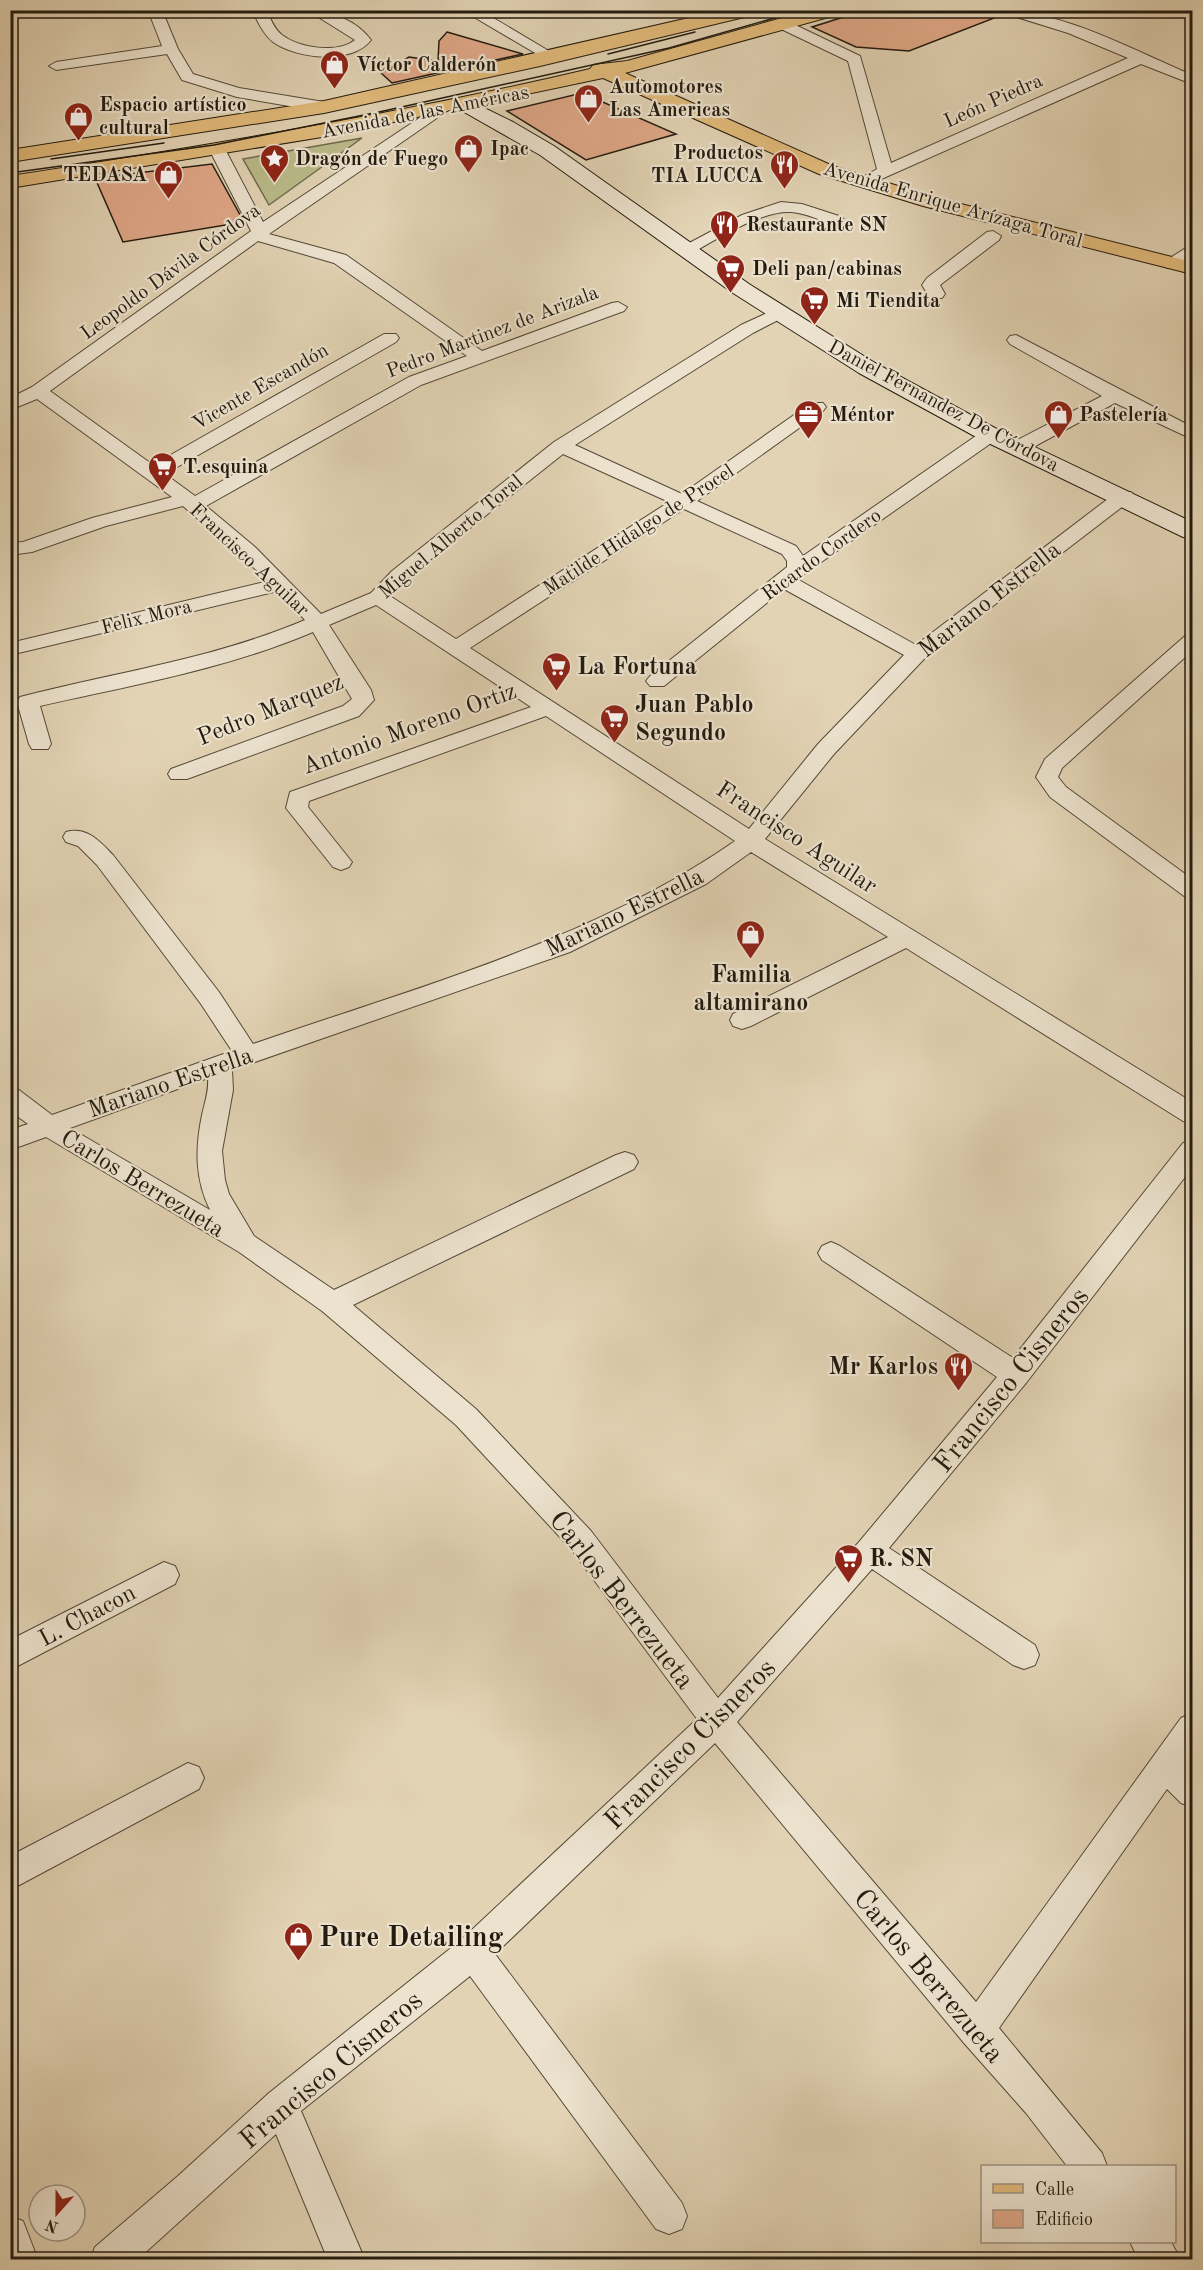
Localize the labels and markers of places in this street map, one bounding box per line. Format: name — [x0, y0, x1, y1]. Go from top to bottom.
shop icon: Víctor Calderón — [319, 48, 351, 90]
place label: Víctor Calderón — [356, 56, 497, 76]
place label: Automotores Las Americas — [609, 78, 730, 121]
shop icon: Automotores Las Americas — [572, 82, 604, 124]
place label: Espacio artístico cultural — [99, 96, 247, 139]
shop icon: Espacio artístico cultural — [62, 100, 94, 142]
shop icon: Ipac — [453, 132, 485, 174]
place label: Ipac — [490, 140, 529, 160]
place icon: Dragón de Fuego — [258, 142, 290, 184]
place label: Productos TIA LUCCA — [651, 144, 763, 187]
restaurant icon: Productos TIA LUCCA — [768, 148, 800, 190]
place label: Dragón de Fuego — [295, 150, 448, 170]
shop icon: TEDASA — [152, 158, 184, 200]
place label: TEDASA — [63, 166, 147, 186]
restaurant icon: Restaurante SN — [709, 208, 741, 250]
place label: Restaurante SN — [746, 216, 888, 236]
supermarket icon: Deli pan/cabinas — [715, 252, 747, 294]
place label: Deli pan/cabinas — [752, 260, 902, 280]
supermarket icon: Mi Tiendita — [799, 284, 831, 326]
place label: Mi Tiendita — [836, 292, 940, 312]
office icon: Méntor — [793, 398, 825, 440]
shop icon: Pastelería — [1042, 398, 1074, 440]
place label: Méntor — [830, 406, 895, 426]
place label: Pastelería — [1079, 406, 1168, 426]
supermarket icon: T.esquina — [146, 450, 178, 492]
place label: T.esquina — [183, 458, 268, 478]
supermarket icon: La Fortuna — [540, 650, 572, 692]
place label: La Fortuna — [577, 656, 697, 680]
place label: Juan Pablo Segundo — [635, 694, 754, 746]
supermarket icon: Juan Pablo Segundo — [598, 702, 630, 744]
shop icon: Familia altamirano — [735, 918, 767, 960]
place label: Familia altamirano — [694, 964, 808, 1016]
restaurant icon: Mr Karlos — [943, 1350, 975, 1392]
place label: Mr Karlos — [829, 1356, 938, 1380]
supermarket icon: R. SN — [832, 1542, 864, 1584]
place label: R. SN — [869, 1548, 934, 1572]
shop icon: Pure Detailing — [282, 1920, 314, 1962]
place label: Pure Detailing — [319, 1925, 504, 1953]

